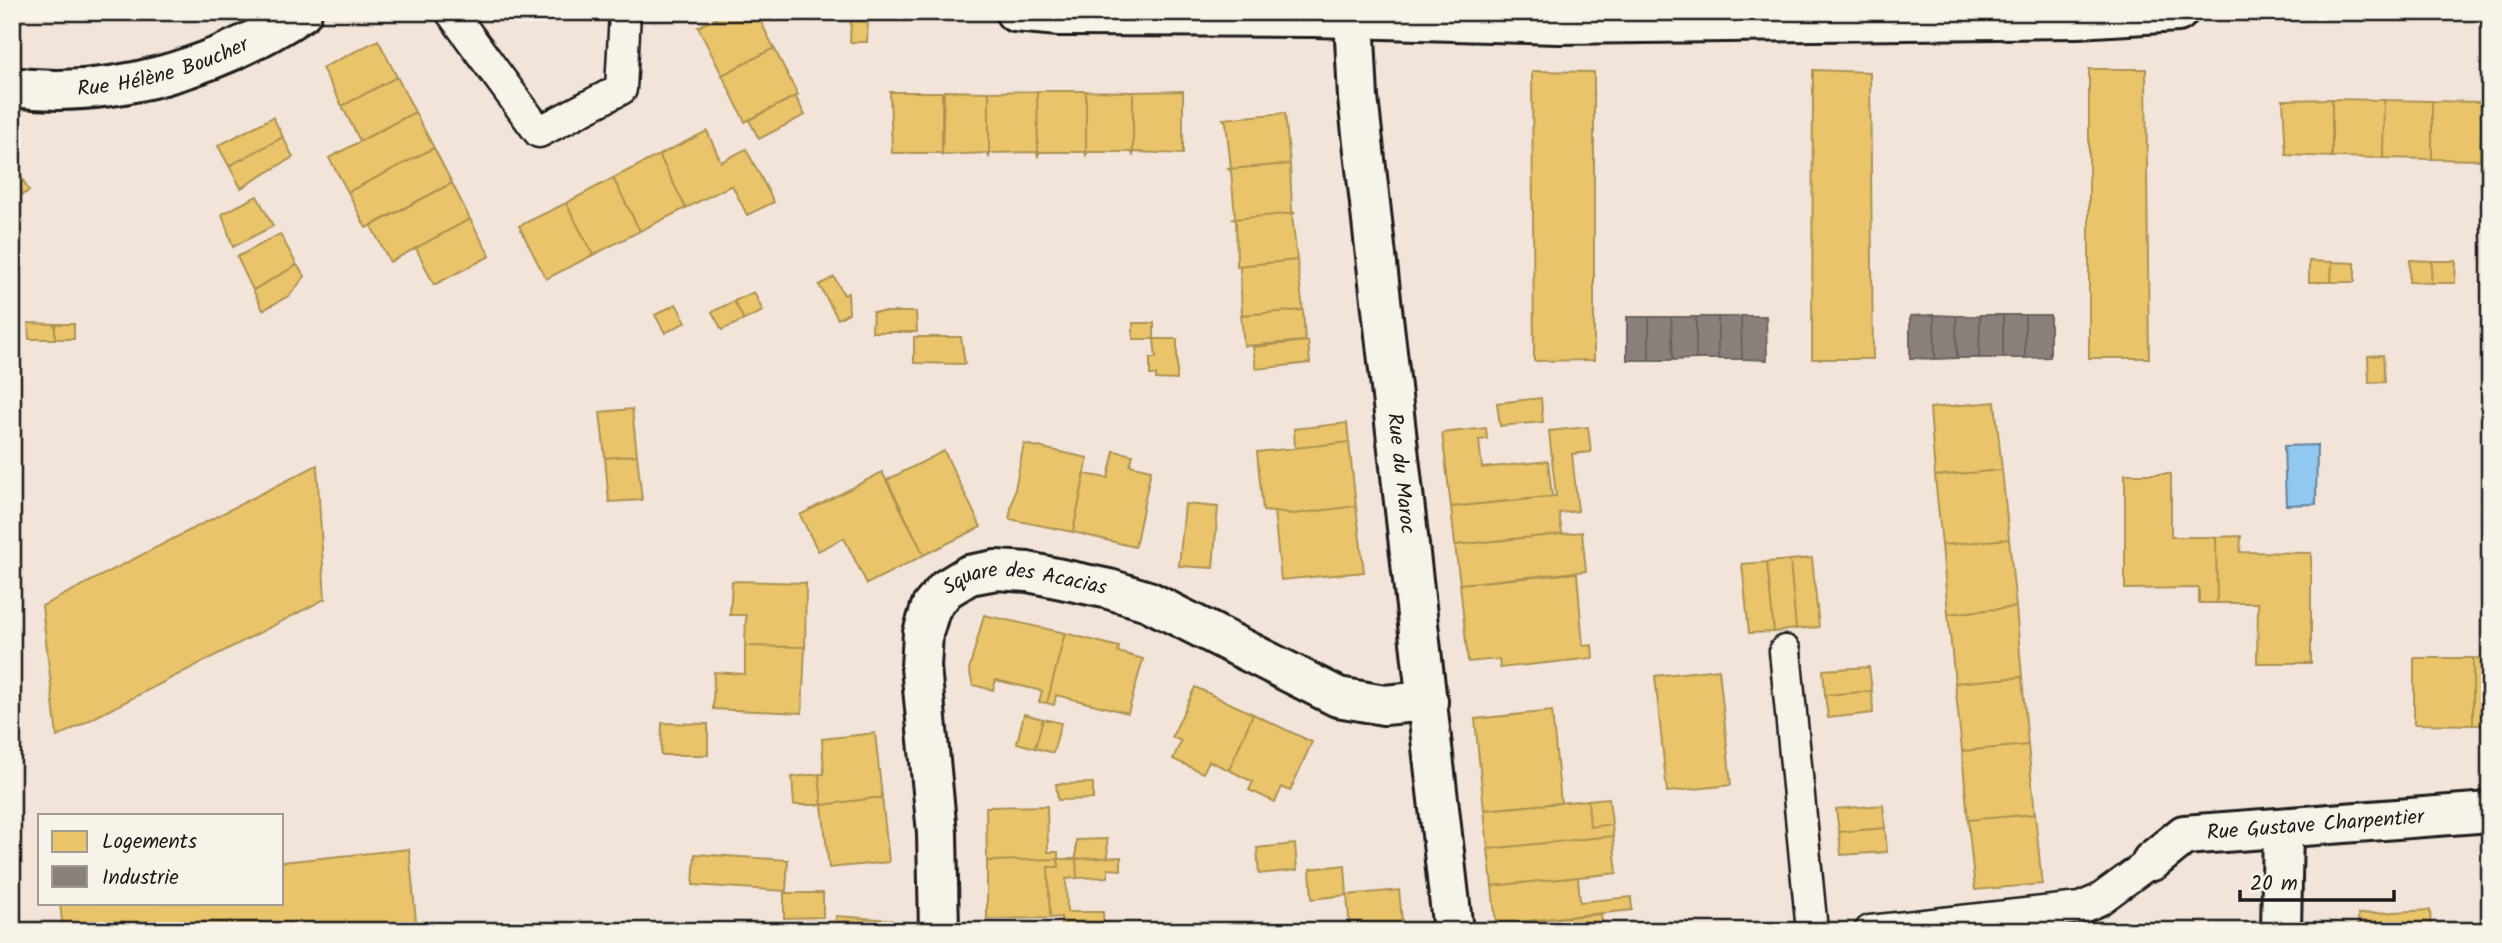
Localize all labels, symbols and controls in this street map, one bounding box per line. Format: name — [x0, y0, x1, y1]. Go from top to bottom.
street label: Rue Hélène Boucher — [76, 28, 255, 106]
street label: Rue du Maroc — [1378, 411, 1424, 536]
street label: Square des Acacias — [936, 553, 1110, 605]
street label: Rue Gustave Charpentier — [2206, 800, 2426, 850]
legend — [38, 814, 284, 904]
text: Logements — [102, 826, 197, 859]
scale bar — [2240, 859, 2394, 903]
text: Industrie — [102, 862, 179, 895]
text: 20 m — [2250, 868, 2298, 901]

